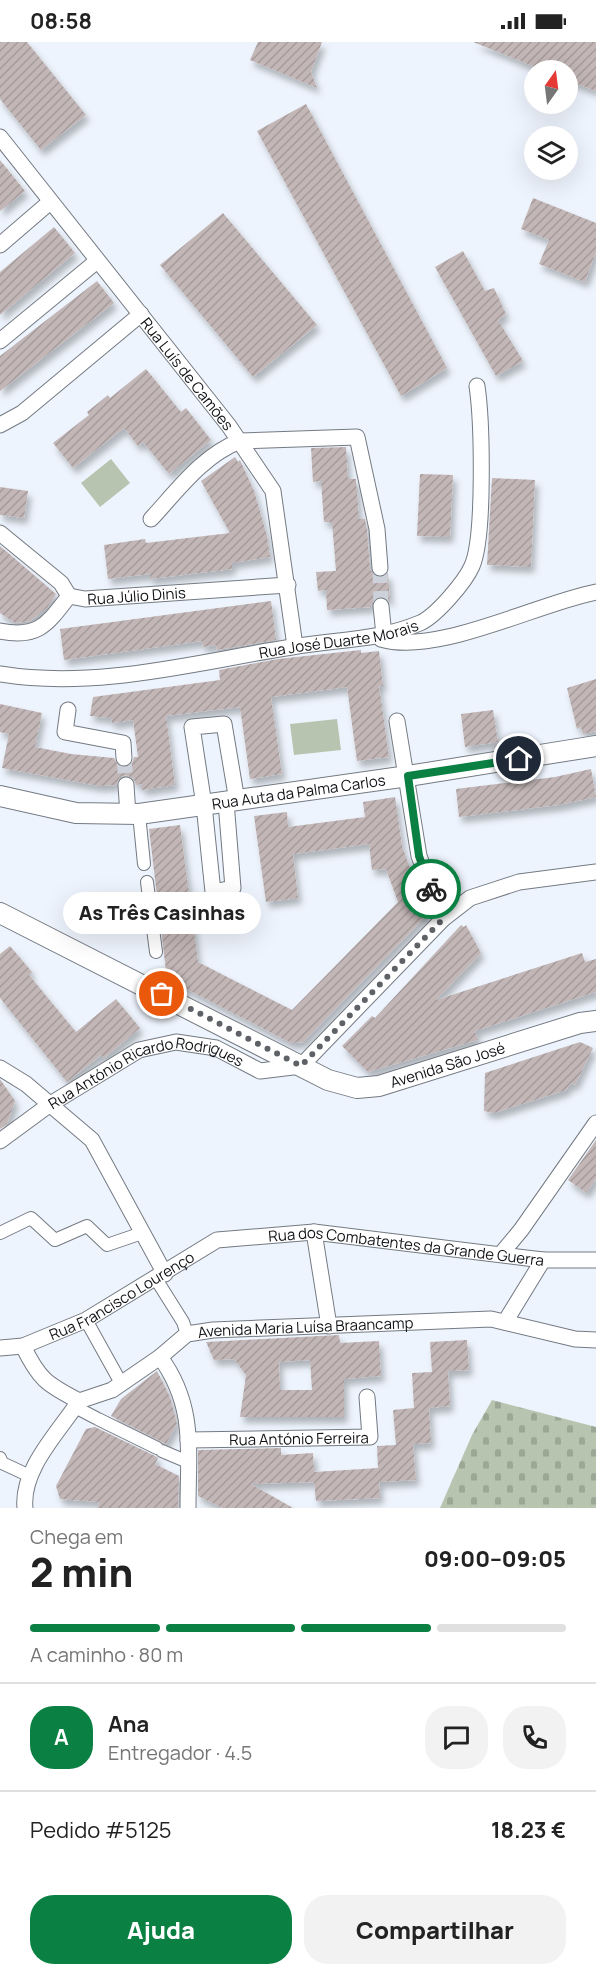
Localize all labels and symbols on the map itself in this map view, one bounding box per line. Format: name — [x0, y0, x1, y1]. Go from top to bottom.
north arrow — [524, 60, 578, 114]
street label: Rua Luís de Camões — [136, 313, 239, 435]
street label: Rua Júlio Dinis — [87, 582, 186, 609]
street label: Rua José Duarte Morais — [257, 614, 421, 663]
pin — [493, 733, 544, 784]
street label: Rua Auta da Palma Carlos — [210, 769, 387, 814]
courier — [401, 859, 461, 919]
callout: As Três Casinhas — [63, 892, 261, 934]
pin — [136, 968, 187, 1019]
street label: Rua António Ricardo Rodrigues — [44, 1032, 248, 1114]
street label: Avenida São José — [387, 1037, 508, 1092]
street label: Rua dos Combatentes da Grande Guerra — [268, 1221, 545, 1271]
street label: Rua Francisco Lourenço — [46, 1246, 198, 1345]
street label: Avenida Maria Luísa Braancamp — [196, 1312, 414, 1343]
street label: Rua António Ferreira — [229, 1427, 369, 1450]

